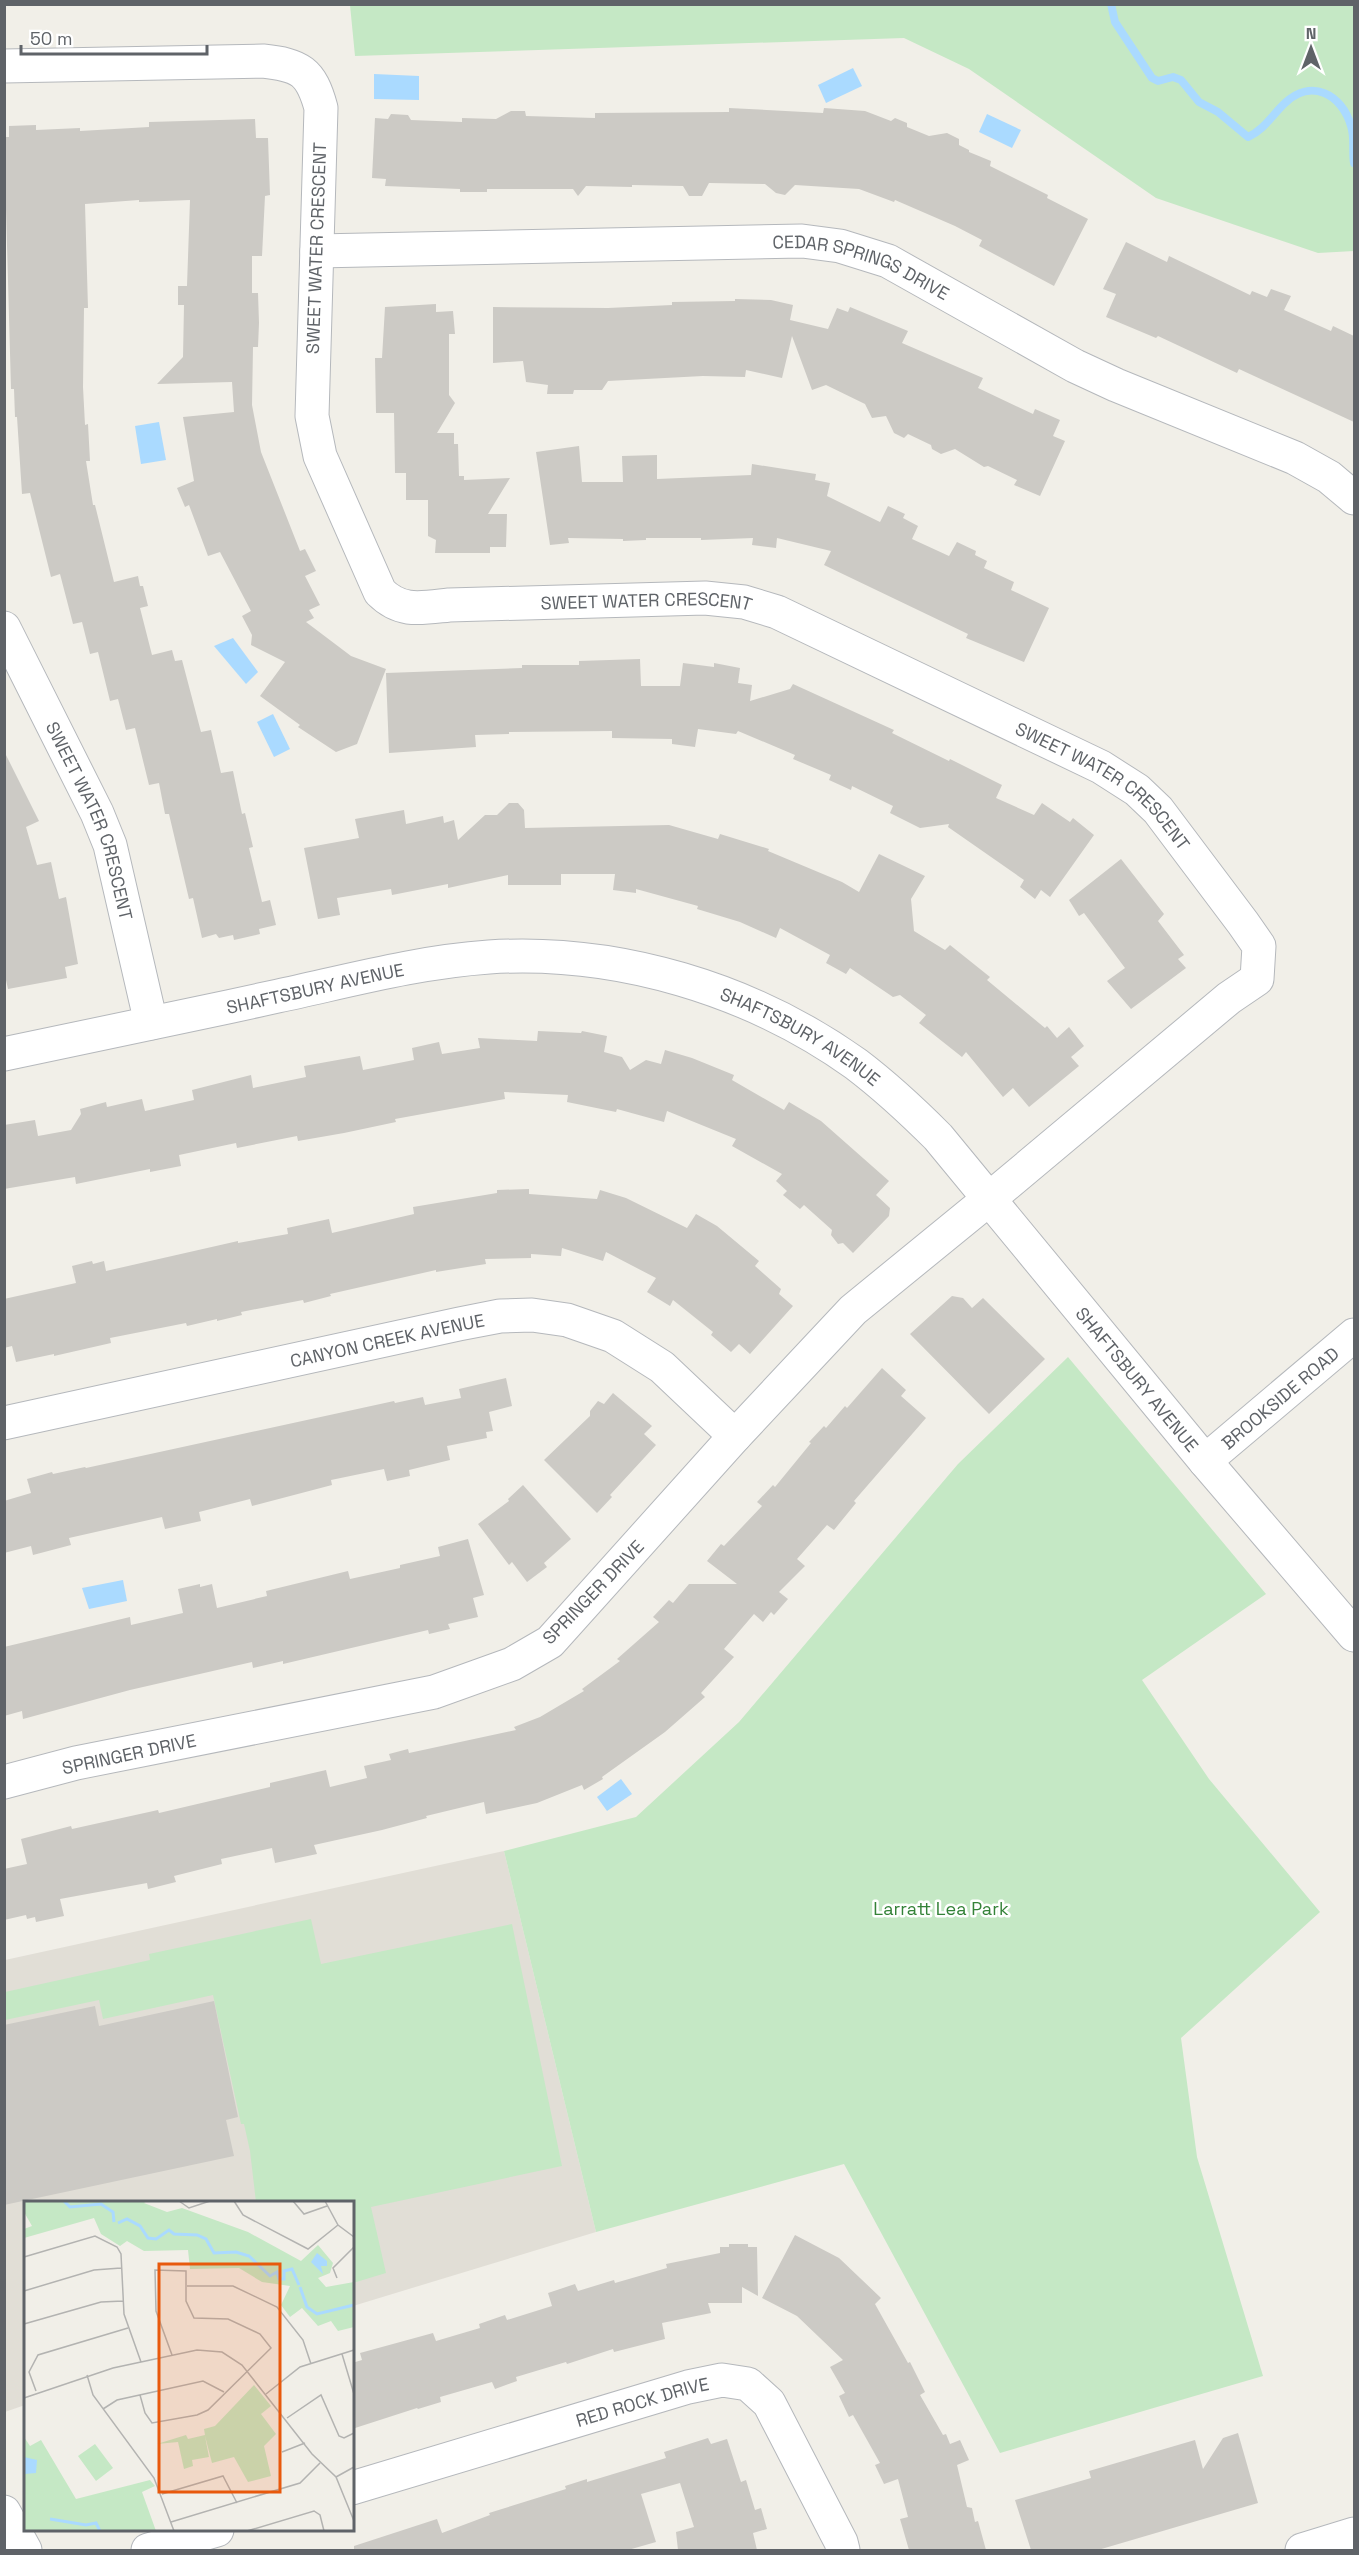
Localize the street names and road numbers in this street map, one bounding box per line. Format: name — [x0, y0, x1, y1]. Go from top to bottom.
street label: SWEET WATER CRESCENT — [301, 141, 331, 354]
street label: CEDAR SPRINGS DRIVE — [772, 229, 954, 305]
street label: SWEET WATER CRESCENT — [540, 586, 756, 616]
street label: SWEET WATER CRESCENT — [1012, 716, 1196, 855]
street label: SWEET WATER CRESCENT — [41, 718, 138, 922]
street label: SHAFTSBURY AVENUE — [224, 957, 406, 1018]
street label: SHAFTSBURY AVENUE — [717, 982, 885, 1090]
street label: SHAFTSBURY AVENUE — [1071, 1302, 1204, 1456]
street label: CANYON CREEK AVENUE — [288, 1308, 486, 1372]
street label: BROOKSIDE ROAD — [1216, 1341, 1343, 1454]
street label: SPRINGER DRIVE — [537, 1535, 649, 1649]
street label: SPRINGER DRIVE — [60, 1729, 198, 1779]
street label: RED ROCK DRIVE — [573, 2372, 711, 2432]

